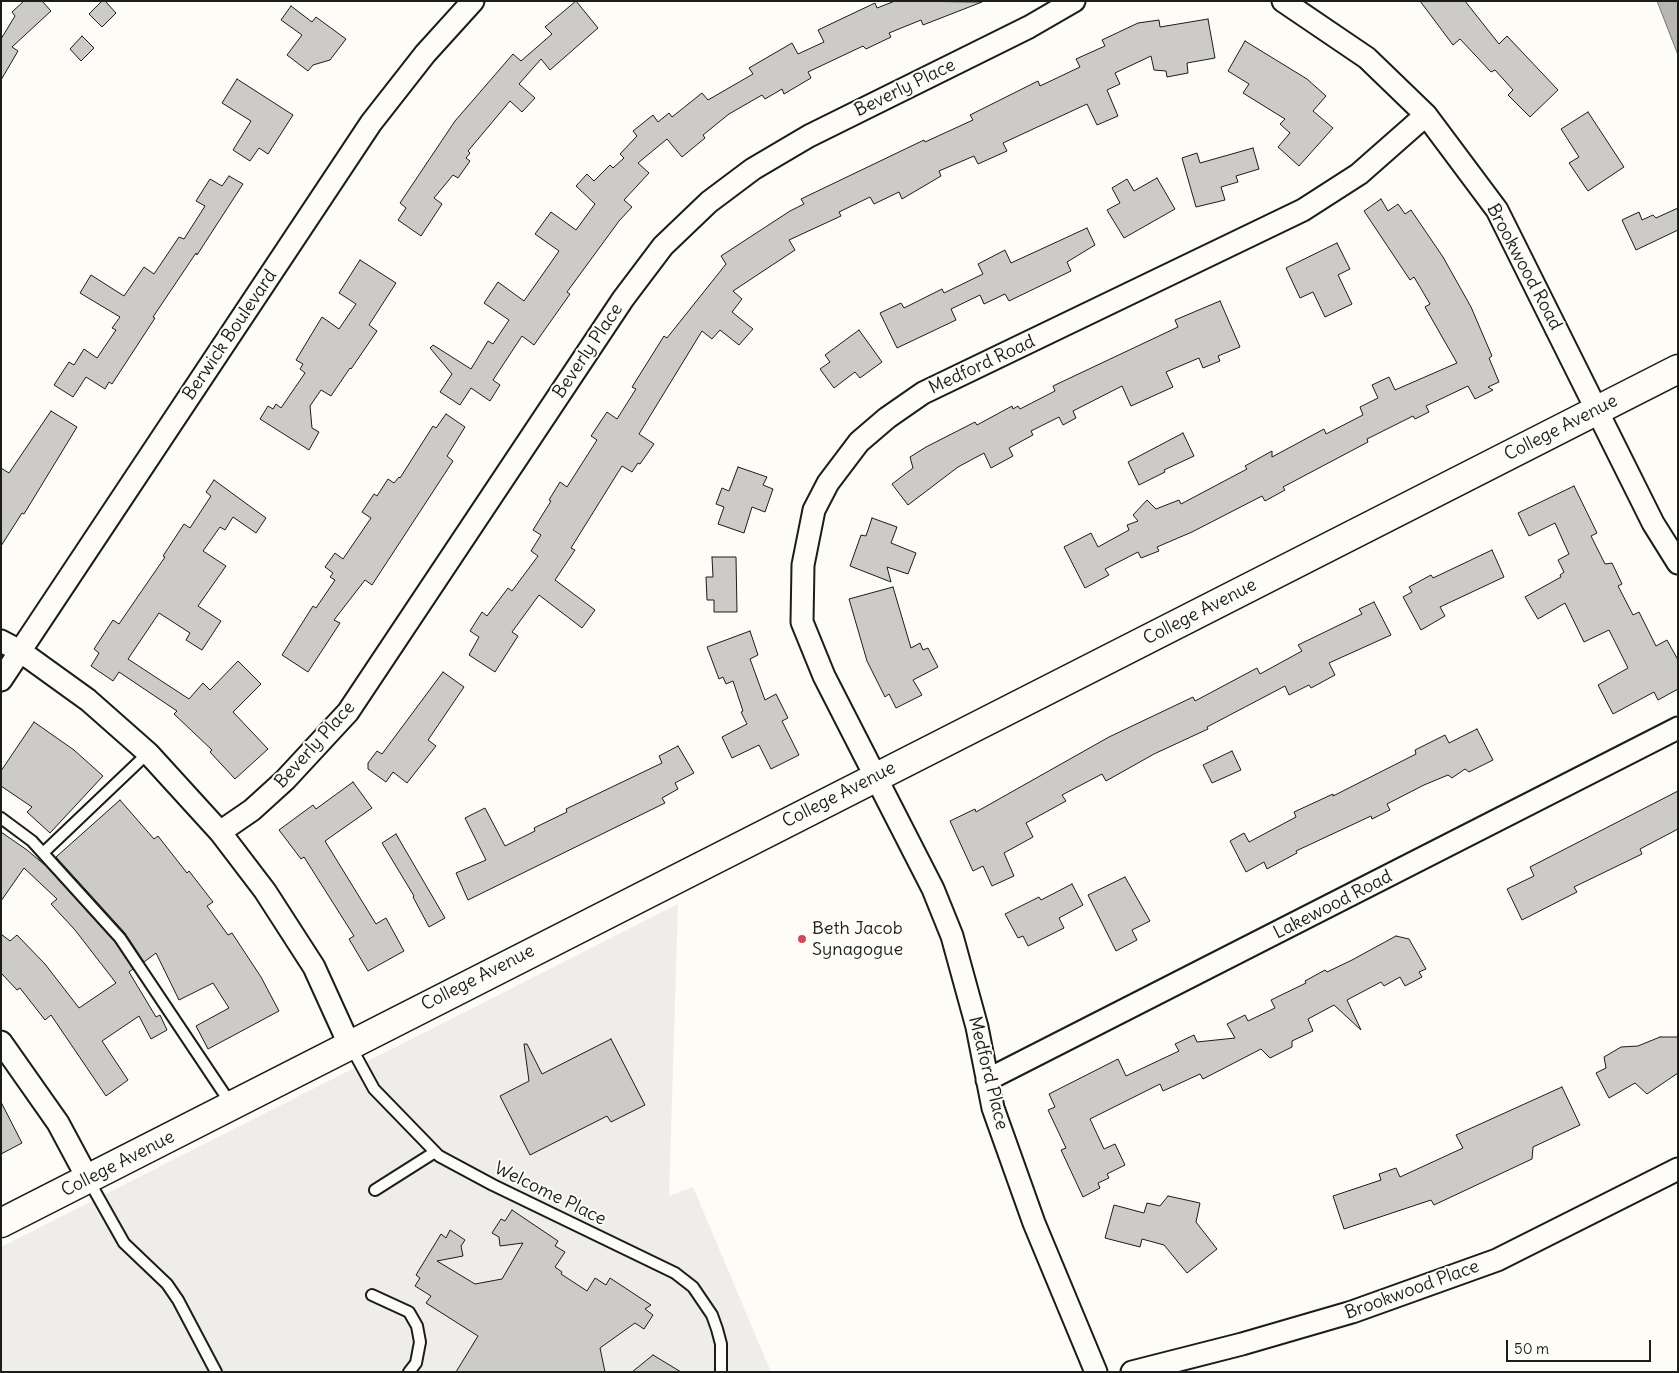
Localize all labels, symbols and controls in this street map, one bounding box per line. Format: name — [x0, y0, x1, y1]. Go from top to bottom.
street label: Beverly Place — [851, 54, 959, 122]
street label: Brookwood Road — [1482, 200, 1566, 334]
street label: Berwick Boulevard — [178, 266, 282, 404]
street label: Beverly Place — [548, 300, 628, 402]
street label: Medford Road — [925, 331, 1039, 399]
street label: College Avenue — [1501, 390, 1621, 466]
street label: College Avenue — [1140, 574, 1260, 650]
street label: Beverly Place — [270, 697, 360, 793]
street label: College Avenue — [779, 757, 899, 833]
street label: Lakewood Road — [1270, 866, 1396, 944]
place label: Beth Jacob Synagogue — [812, 918, 903, 961]
marker: Beth Jacob Synagogue — [796, 933, 808, 945]
street label: College Avenue — [418, 940, 538, 1016]
street label: Medford Place — [963, 1014, 1013, 1132]
street label: College Avenue — [58, 1126, 178, 1202]
street label: Welcome Place — [490, 1158, 610, 1230]
street label: Brookwood Place — [1342, 1256, 1482, 1324]
scale bar — [1509, 1330, 1654, 1362]
text: 50 m — [1514, 1339, 1549, 1358]

